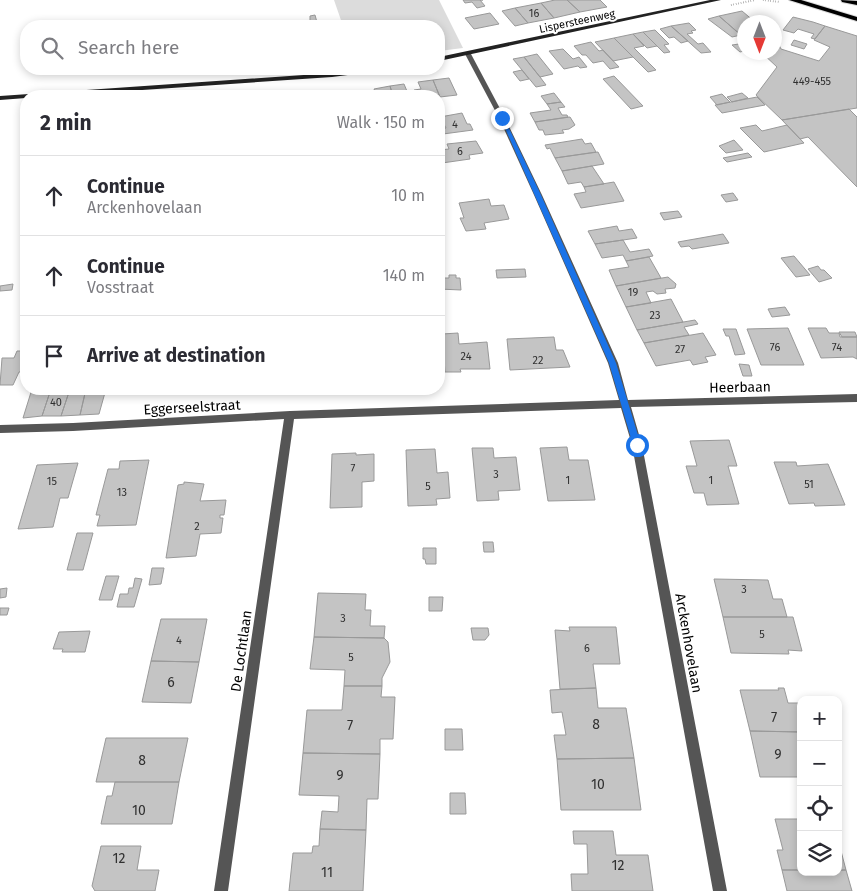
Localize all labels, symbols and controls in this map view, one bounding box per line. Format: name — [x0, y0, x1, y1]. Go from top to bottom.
house number: 16 — [529, 7, 539, 20]
street label: Lispersteenweg — [538, 7, 617, 36]
north arrow — [737, 15, 782, 60]
search box — [20, 20, 445, 75]
icon: search — [38, 34, 66, 62]
text: Search here — [78, 36, 179, 59]
house number: 449-455 — [793, 75, 832, 88]
route end — [491, 107, 514, 130]
text: 2 min — [40, 110, 92, 136]
text: Walk · 150 m — [337, 113, 425, 132]
house number: 4 — [452, 118, 458, 131]
house number: 6 — [457, 145, 463, 158]
text: Continue — [87, 175, 165, 198]
icon: ahead — [40, 182, 68, 210]
text: 10 m — [391, 186, 425, 205]
text: Arckenhovelaan — [87, 198, 202, 217]
text: Continue — [87, 255, 165, 278]
icon: ahead — [40, 262, 68, 290]
text: 140 m — [383, 266, 425, 285]
text: Vosstraat — [87, 278, 154, 297]
house number: 19 — [628, 286, 638, 299]
house number: 23 — [650, 309, 660, 322]
house number: 76 — [770, 341, 780, 354]
house number: 74 — [832, 341, 842, 354]
icon: arrive — [40, 342, 68, 370]
house number: 27 — [675, 343, 685, 356]
text: Arrive at destination — [87, 344, 266, 367]
house number: 24 — [461, 350, 472, 363]
house number: 22 — [533, 354, 543, 367]
street label: Heerbaan — [709, 378, 771, 397]
house number: 40 — [50, 396, 62, 409]
street label: Eggerseelstraat — [143, 396, 242, 419]
route start — [626, 434, 649, 457]
house number: 7 — [351, 462, 356, 475]
house number: 3 — [493, 468, 499, 481]
house number: 1 — [566, 474, 570, 487]
house number: 1 — [709, 474, 713, 487]
house number: 15 — [47, 475, 58, 488]
house number: 51 — [804, 478, 814, 491]
house number: 5 — [425, 480, 431, 493]
house number: 13 — [117, 486, 127, 499]
house number: 2 — [194, 520, 200, 533]
house number: 3 — [741, 583, 747, 596]
street label: Arckenhovelaan — [671, 592, 706, 694]
street label: De Lochtlaan — [227, 609, 256, 693]
house number: 3 — [340, 612, 346, 625]
house number: 5 — [759, 628, 765, 641]
house number: 4 — [176, 634, 182, 647]
house number: 6 — [584, 642, 590, 655]
house number: 5 — [348, 651, 354, 664]
house number: 6 — [167, 674, 175, 691]
map controls — [797, 696, 842, 876]
button: + — [797, 696, 842, 741]
house number: 7 — [771, 709, 777, 726]
house number: 8 — [592, 716, 600, 733]
house number: 7 — [347, 717, 353, 734]
button: − — [797, 741, 842, 786]
house number: 9 — [774, 746, 782, 763]
house number: 8 — [138, 752, 146, 769]
house number: 9 — [336, 767, 344, 784]
house number: 10 — [591, 776, 605, 793]
button: locate — [797, 786, 842, 831]
house number: 10 — [132, 802, 146, 819]
button: layers — [797, 831, 842, 876]
house number: 12 — [113, 850, 126, 867]
house number: 12 — [612, 857, 625, 874]
house number: 11 — [321, 864, 333, 881]

